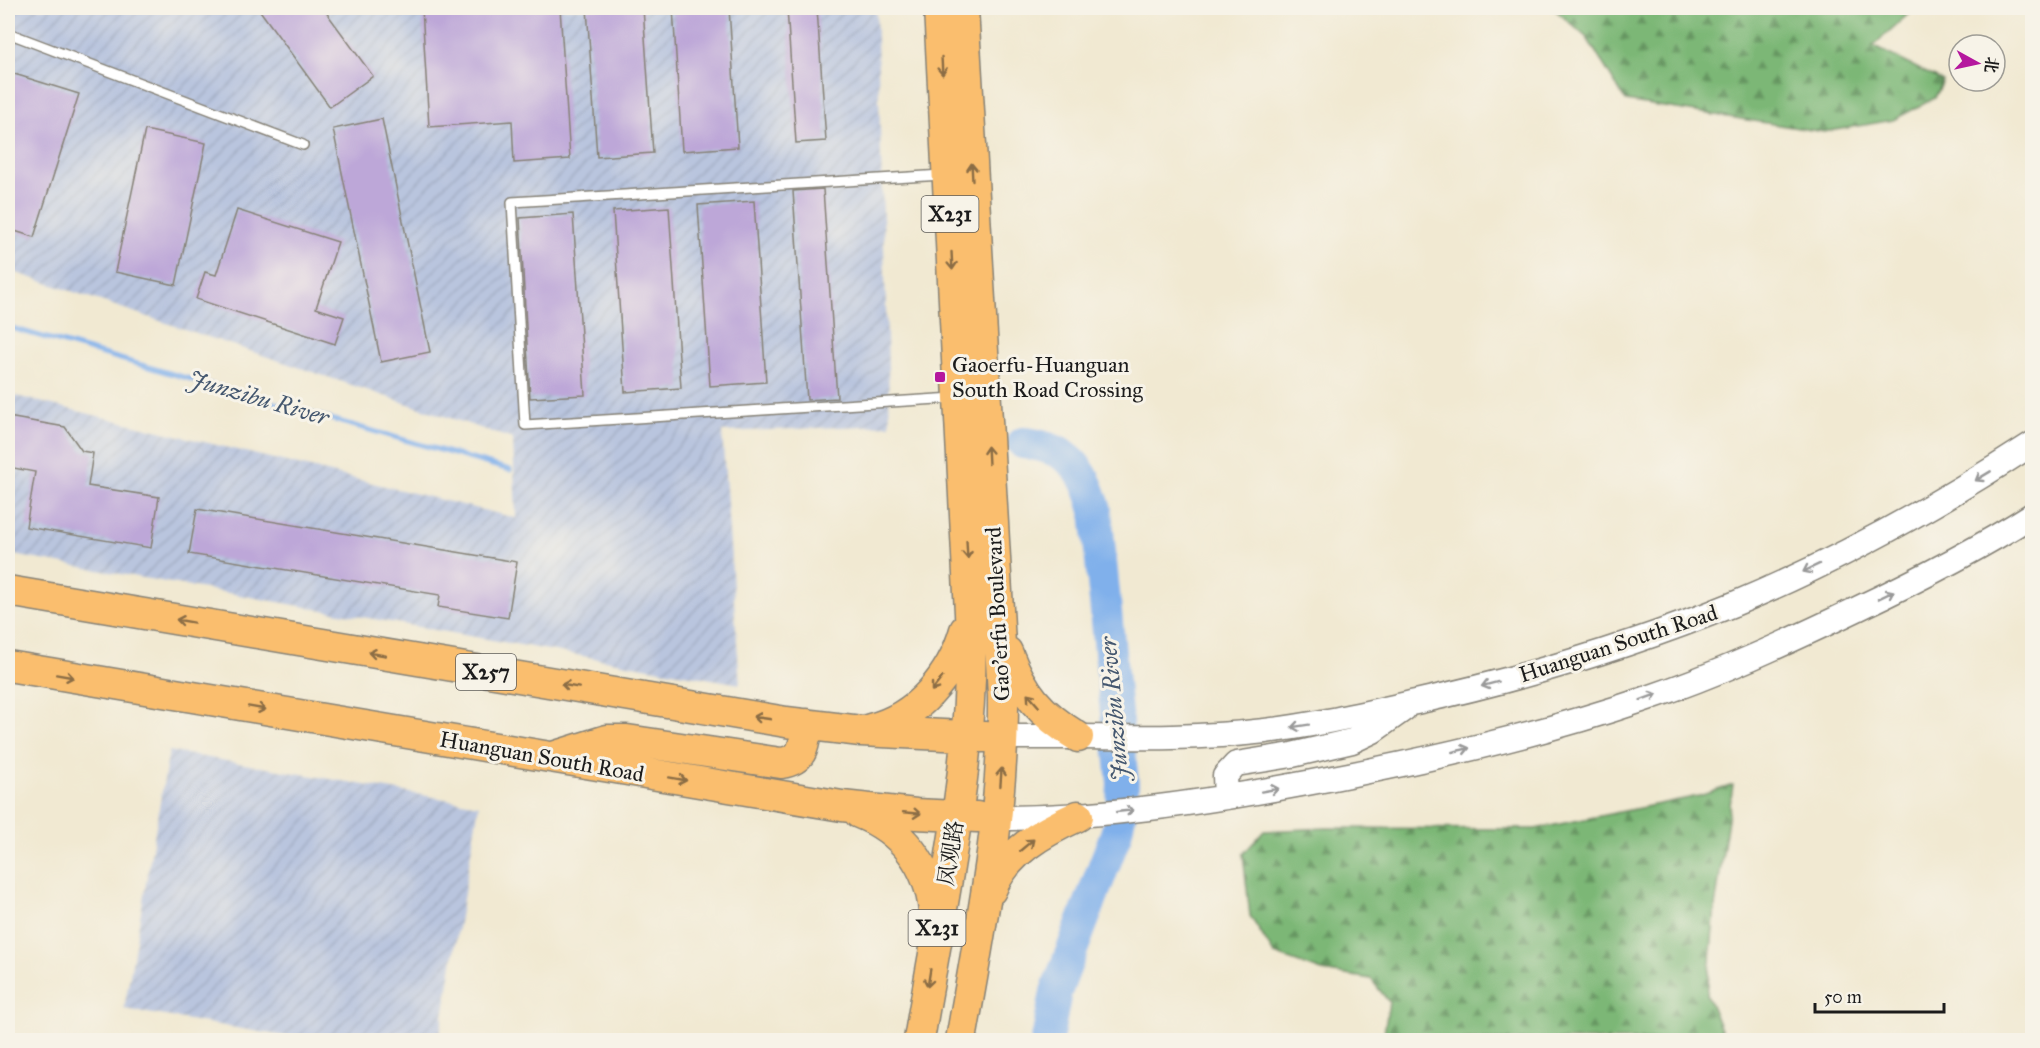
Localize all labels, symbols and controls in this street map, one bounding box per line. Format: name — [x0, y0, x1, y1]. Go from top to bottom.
north arrow — [1947, 33, 2007, 93]
one-way arrow — [937, 55, 948, 75]
text: 北 — [1981, 56, 2002, 74]
one-way arrow — [966, 163, 977, 183]
road number: X231 — [922, 196, 978, 232]
one-way arrow — [947, 250, 958, 270]
place label: Gaoerfu-Huanguan South Road Crossing — [952, 351, 1143, 403]
water label: Junzibu River — [183, 363, 334, 433]
marker: Gaoerfu-Huanguan South Road Crossing — [933, 370, 947, 384]
one-way arrow — [982, 446, 993, 466]
one-way arrow — [1975, 470, 1992, 482]
street label: Gao'erfu Boulevard — [979, 526, 1016, 702]
one-way arrow — [962, 540, 973, 560]
one-way arrow — [1803, 563, 1821, 575]
one-way arrow — [1876, 589, 1894, 600]
street label: Huanguan South Road — [1515, 599, 1721, 688]
one-way arrow — [176, 615, 196, 626]
water label: Junzibu River — [1093, 634, 1135, 784]
one-way arrow — [368, 648, 388, 659]
road number: X257 — [456, 654, 516, 690]
one-way arrow — [55, 670, 75, 681]
one-way arrow — [930, 676, 943, 692]
one-way arrow — [1481, 679, 1500, 690]
one-way arrow — [560, 681, 580, 692]
one-way arrow — [1639, 691, 1658, 702]
one-way arrow — [1026, 693, 1040, 708]
one-way arrow — [247, 703, 267, 714]
one-way arrow — [753, 712, 773, 723]
one-way arrow — [1291, 720, 1310, 731]
street label: Huanguan South Road — [438, 725, 646, 788]
one-way arrow — [1452, 744, 1471, 756]
one-way arrow — [996, 768, 1007, 788]
one-way arrow — [667, 773, 687, 784]
one-way arrow — [1260, 784, 1280, 795]
one-way arrow — [1114, 805, 1134, 816]
one-way arrow — [901, 808, 921, 819]
street label: 凤观路 — [932, 818, 969, 888]
one-way arrow — [1019, 838, 1034, 852]
road number: X231 — [908, 910, 966, 946]
one-way arrow — [923, 967, 934, 987]
scale bar — [1815, 976, 1944, 1014]
text: 50 m — [1824, 986, 1862, 1008]

